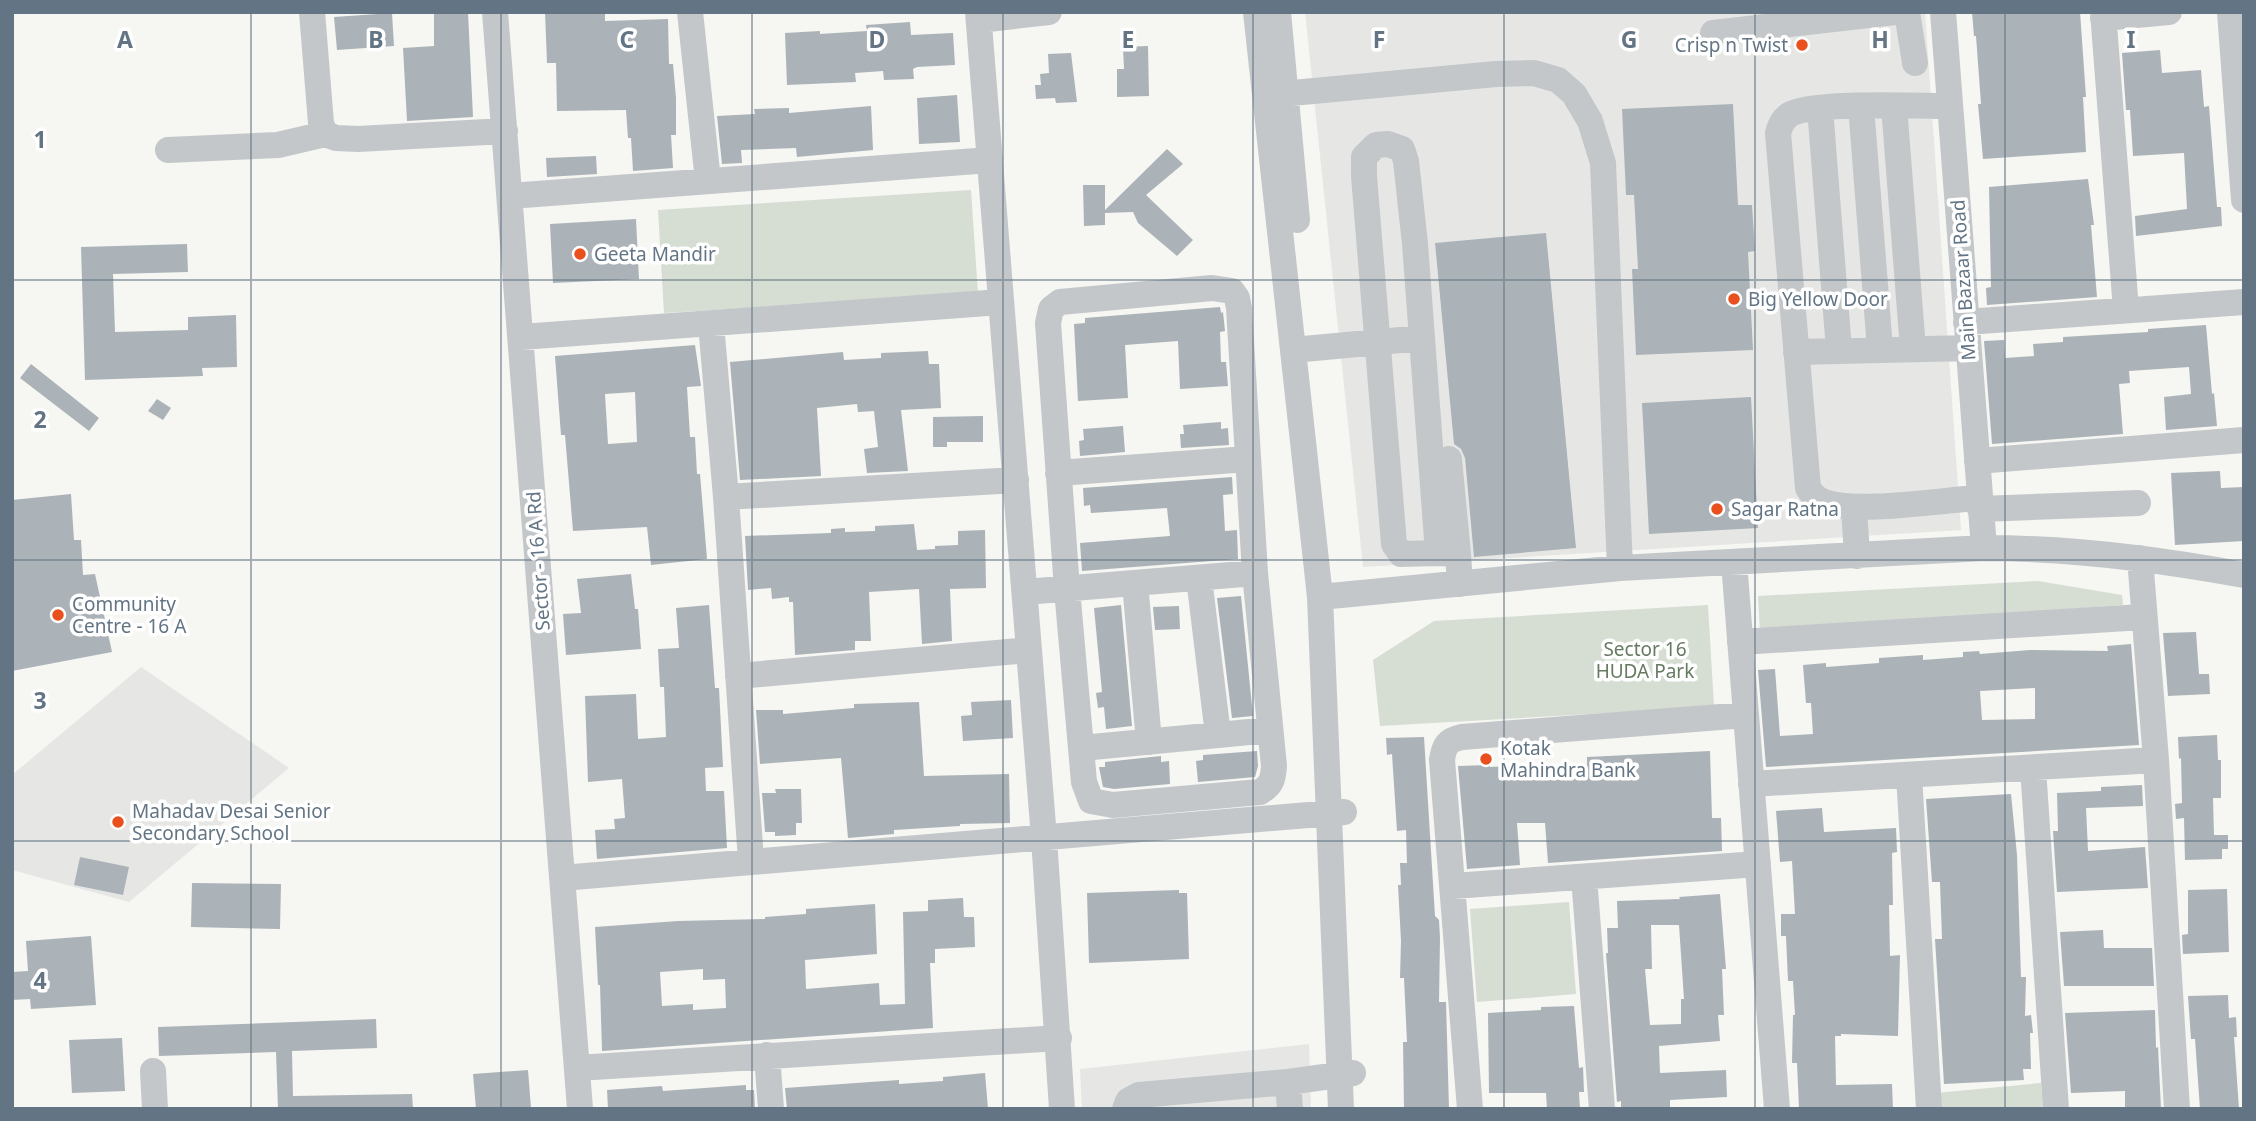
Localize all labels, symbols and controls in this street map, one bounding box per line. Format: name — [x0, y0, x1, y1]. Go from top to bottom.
text: A — [117, 23, 133, 55]
text: B — [368, 23, 384, 55]
text: C — [620, 23, 635, 55]
text: D — [869, 23, 885, 55]
text: E — [1122, 23, 1134, 55]
text: F — [1373, 23, 1385, 55]
text: G — [1621, 23, 1637, 55]
text: H — [1871, 23, 1889, 55]
text: I — [2127, 23, 2136, 55]
place label: Crisp n Twist — [1675, 32, 1788, 58]
marker: Crisp n Twist — [1794, 37, 1810, 53]
text: 1 — [33, 123, 47, 155]
street label: Main Bazaar Road — [1944, 199, 1982, 361]
place label: Geeta Mandir — [594, 241, 716, 267]
marker: Geeta Mandir — [572, 246, 588, 262]
place label: Big Yellow Door — [1748, 286, 1888, 312]
marker: Big Yellow Door — [1726, 291, 1742, 307]
text: 2 — [33, 403, 47, 435]
street label: Sector - 16 A Rd — [520, 490, 556, 632]
place label: Sagar Ratna — [1731, 496, 1839, 522]
marker: Sagar Ratna — [1709, 501, 1725, 517]
place label: Community Centre - 16 A — [72, 591, 187, 639]
marker: Community Centre - 16 A — [50, 607, 66, 623]
park label: Sector 16 HUDA Park — [1596, 636, 1694, 684]
text: 3 — [33, 684, 47, 716]
place label: Kotak Mahindra Bank — [1500, 735, 1636, 783]
marker: Kotak Mahindra Bank — [1478, 751, 1494, 767]
place label: Mahadav Desai Senior Secondary School — [132, 798, 331, 846]
marker: Mahadav Desai Senior Secondary School — [110, 814, 126, 830]
text: 4 — [33, 964, 47, 996]

